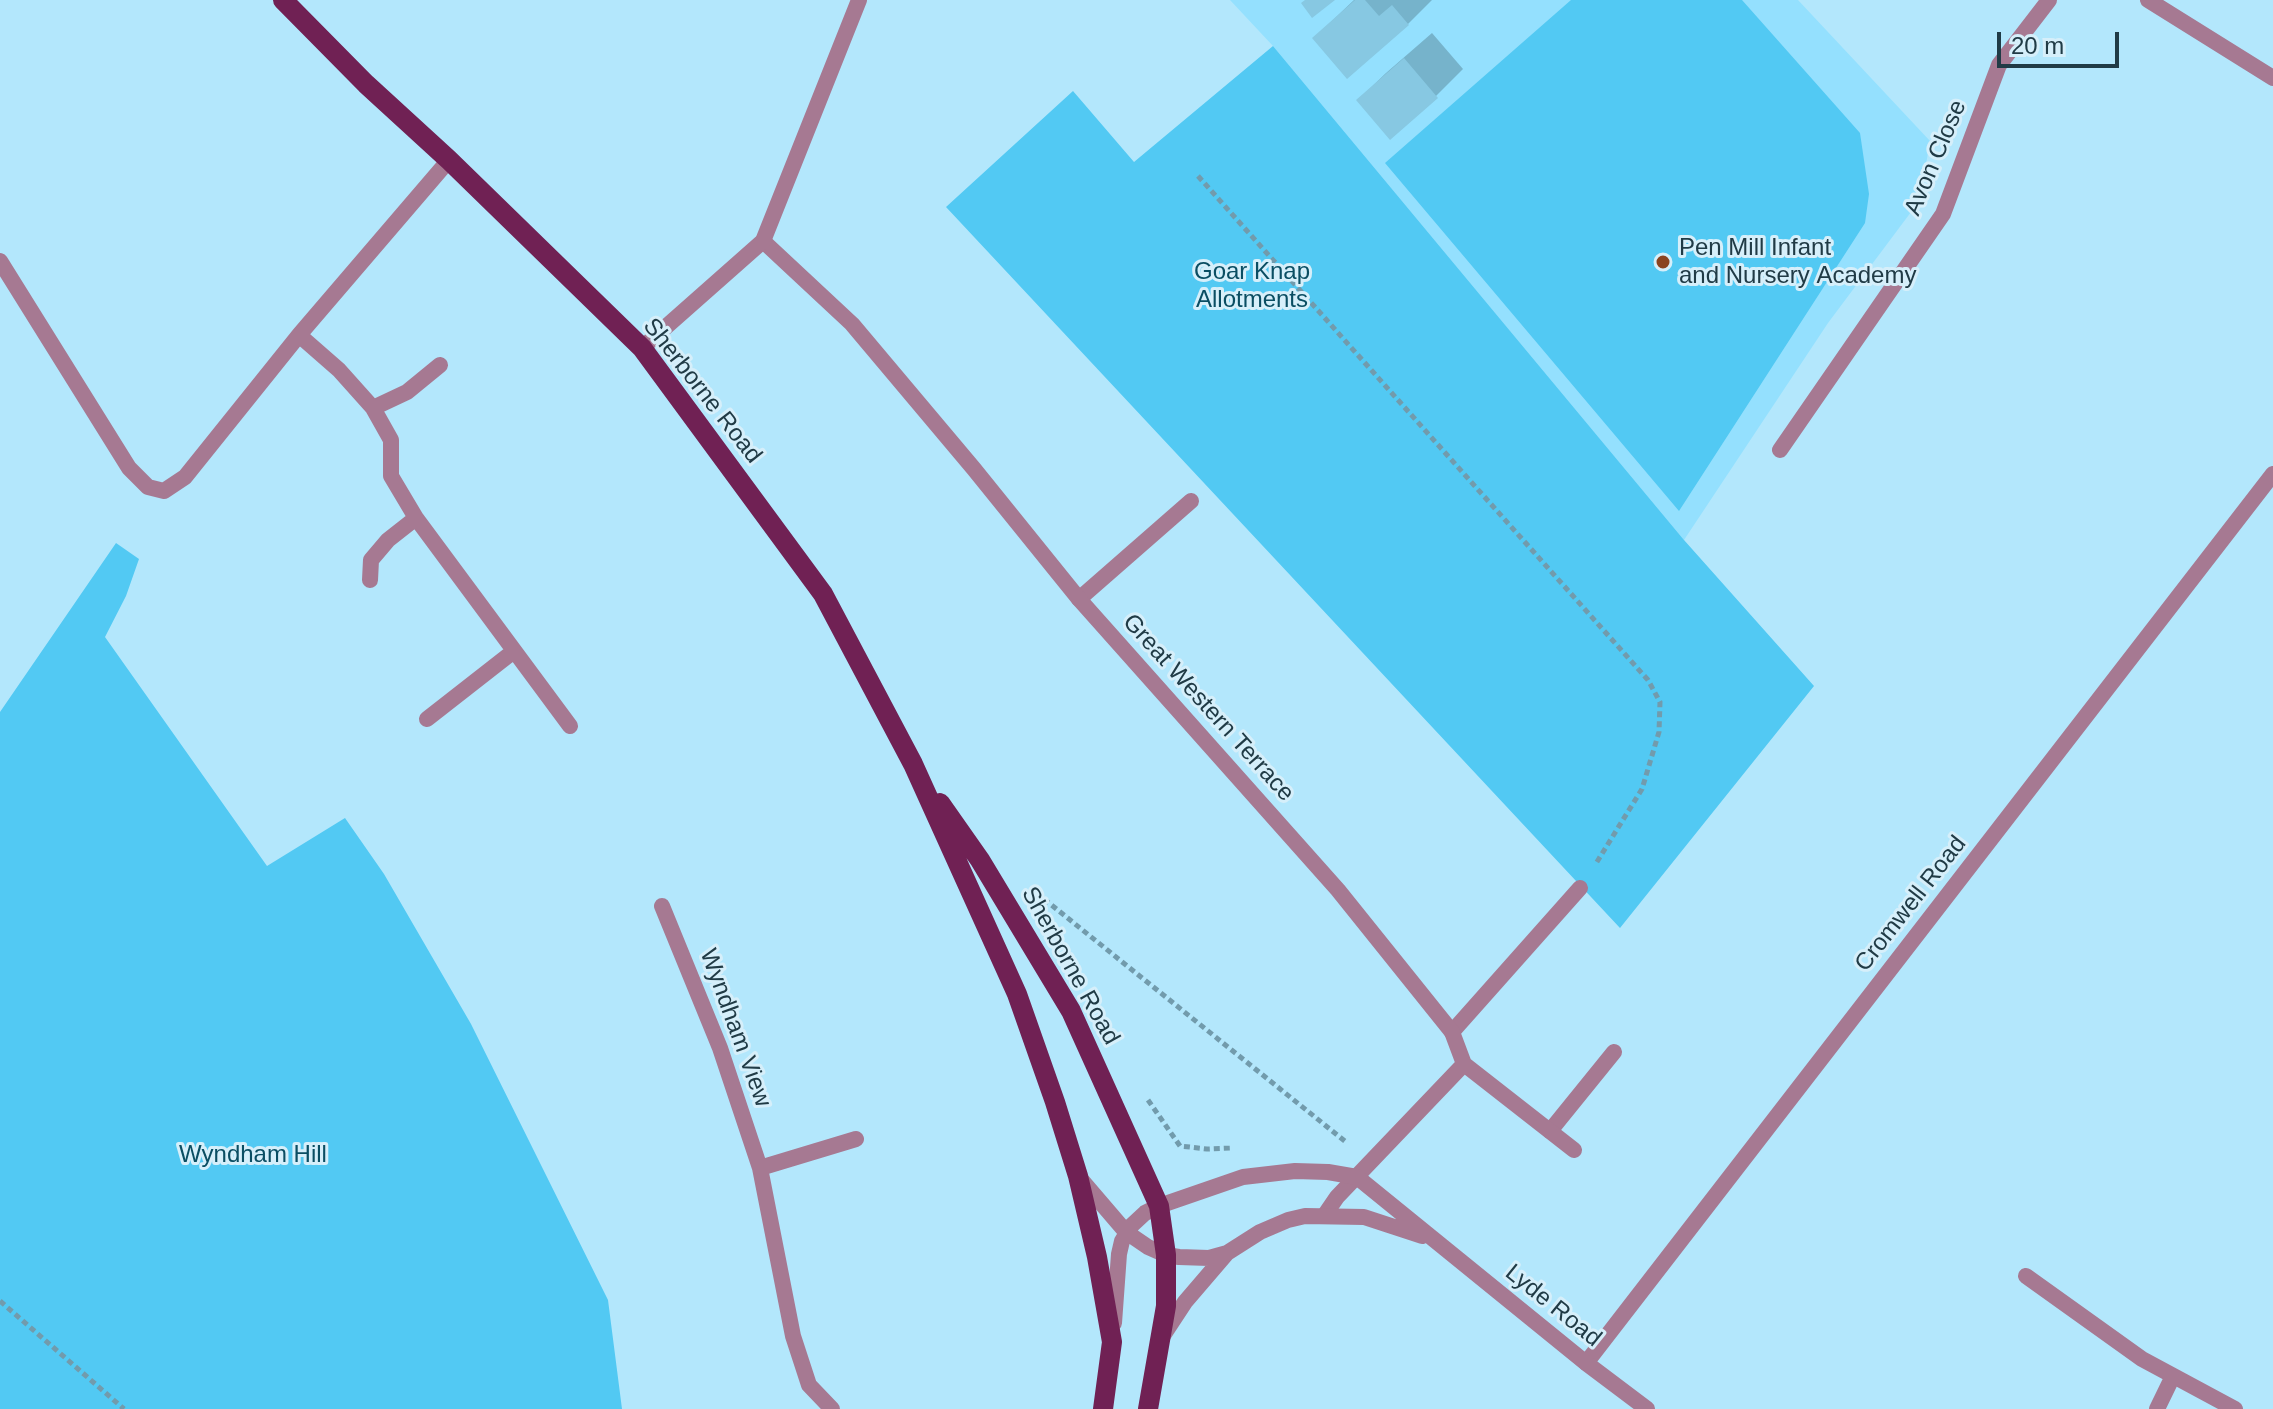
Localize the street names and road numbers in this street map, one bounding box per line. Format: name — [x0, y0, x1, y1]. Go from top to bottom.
street label: Avon Close — [1899, 96, 1973, 220]
street label: Sherborne Road — [636, 313, 768, 469]
street label: Great Western Terrace — [1116, 608, 1300, 808]
street label: Cromwell Road — [1849, 830, 1973, 978]
street label: Sherborne Road — [1015, 882, 1125, 1050]
street label: Wyndham View — [693, 945, 777, 1111]
street label: Lyde Road — [1499, 1259, 1607, 1353]

